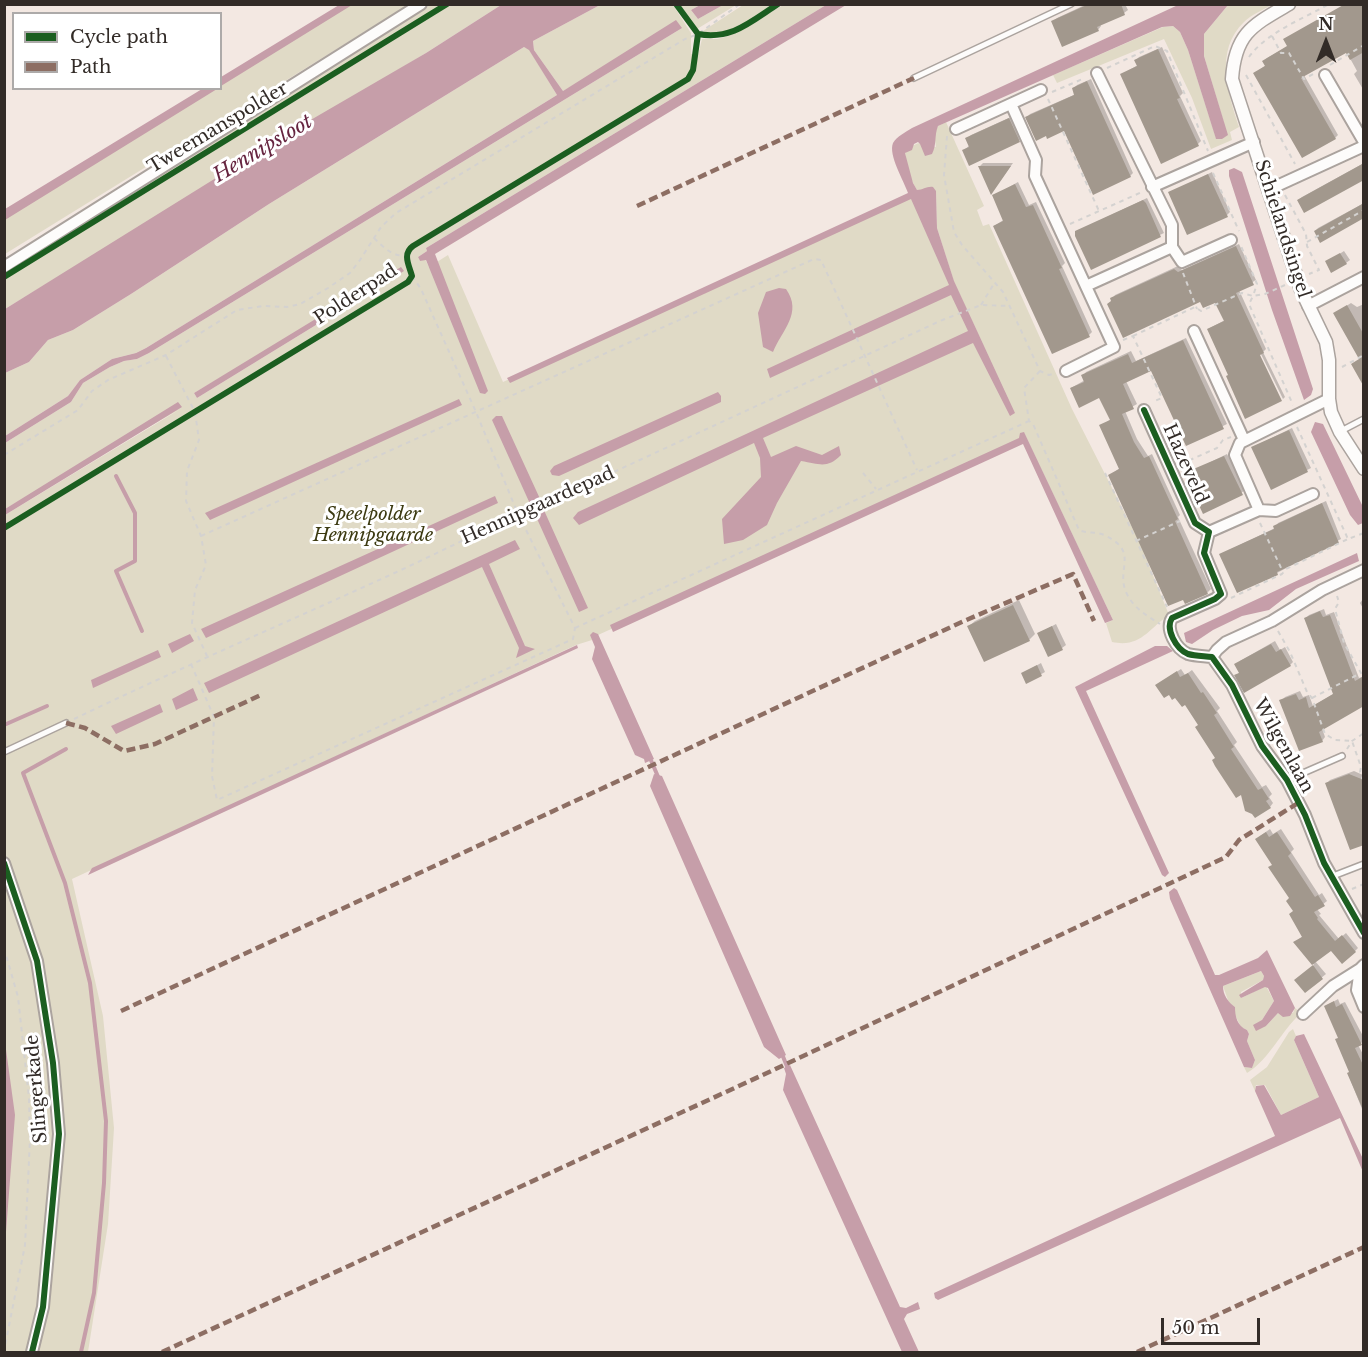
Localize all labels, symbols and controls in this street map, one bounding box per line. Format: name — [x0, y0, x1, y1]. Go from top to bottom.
legend — [12, 12, 222, 90]
north arrow — [1296, 12, 1356, 72]
text: N — [1318, 14, 1334, 34]
text: Cycle path — [70, 26, 168, 48]
text: Path — [70, 56, 111, 78]
street label: Tweemanspolder — [144, 78, 292, 178]
water label: Hennipsloot — [209, 110, 317, 188]
street label: Schielandsingel — [1249, 157, 1315, 301]
street label: Polderpad — [310, 260, 402, 330]
street label: Hazeveld — [1158, 420, 1212, 508]
street label: Hennipgaardepad — [458, 462, 618, 550]
park label: Speelpolder Hennipgaarde — [313, 504, 433, 546]
street label: Wilgenlaan — [1248, 695, 1318, 797]
street label: Slingerkade — [21, 1034, 53, 1144]
scale bar — [1164, 1306, 1263, 1344]
text: 50 m — [1172, 1317, 1220, 1339]

